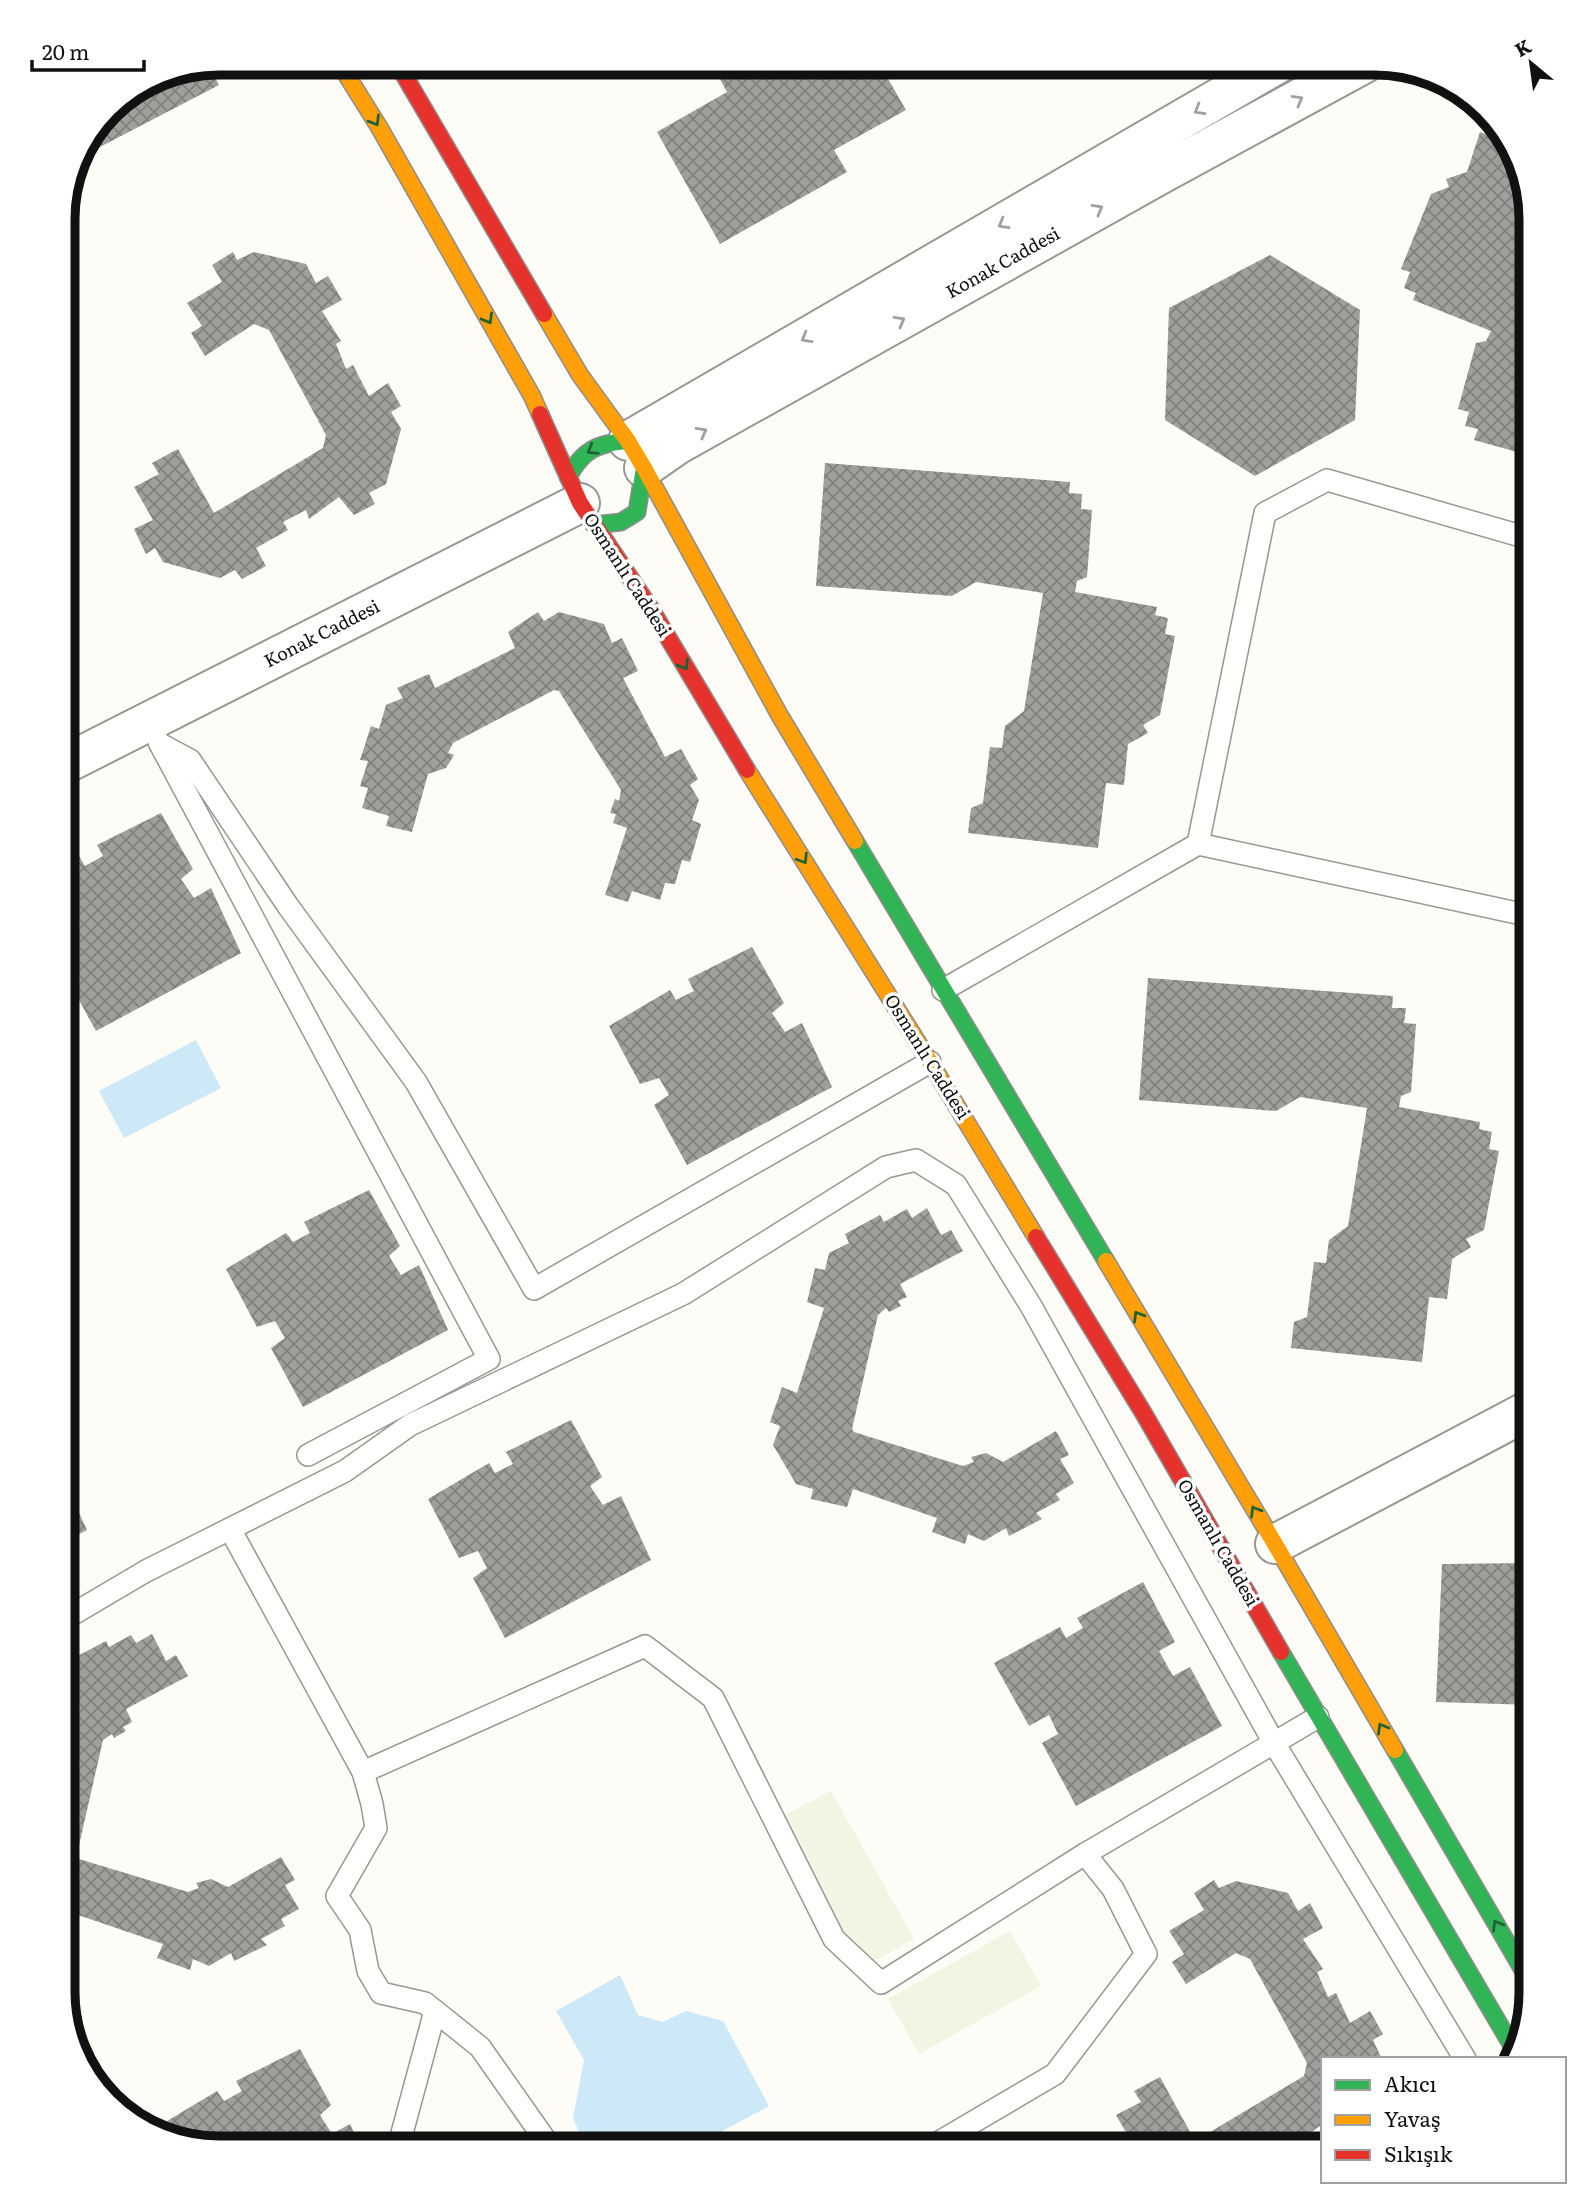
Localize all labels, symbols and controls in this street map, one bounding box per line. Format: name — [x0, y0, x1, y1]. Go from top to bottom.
scale bar — [32, 28, 144, 72]
north arrow — [1496, 28, 1566, 98]
text: K — [1509, 31, 1536, 63]
text: 20 m — [42, 35, 89, 66]
one-way arrow — [1291, 94, 1303, 108]
one-way arrow — [1194, 102, 1207, 115]
one-way arrow — [367, 114, 380, 127]
one-way arrow — [1091, 204, 1104, 217]
one-way arrow — [997, 216, 1010, 229]
street label: Konak Caddesi — [940, 219, 1064, 304]
one-way arrow — [480, 311, 493, 324]
one-way arrow — [893, 316, 905, 329]
one-way arrow — [800, 330, 813, 343]
one-way arrow — [694, 426, 707, 440]
one-way arrow — [587, 441, 600, 454]
street label: Osmanlı Caddesi — [578, 507, 679, 642]
street label: Konak Caddesi — [259, 592, 384, 673]
one-way arrow — [676, 657, 689, 670]
one-way arrow — [795, 851, 808, 864]
street label: Osmanlı Caddesi — [879, 988, 978, 1124]
one-way arrow — [1133, 1310, 1146, 1323]
street label: Osmanlı Caddesi — [1172, 1474, 1267, 1611]
one-way arrow — [1250, 1505, 1263, 1518]
one-way arrow — [1377, 1723, 1390, 1736]
one-way arrow — [1492, 1920, 1505, 1933]
legend — [1321, 2057, 1566, 2183]
text: Akıcı — [1384, 2067, 1437, 2098]
text: Yavaş — [1384, 2102, 1440, 2133]
text: Sıkışık — [1384, 2137, 1453, 2168]

